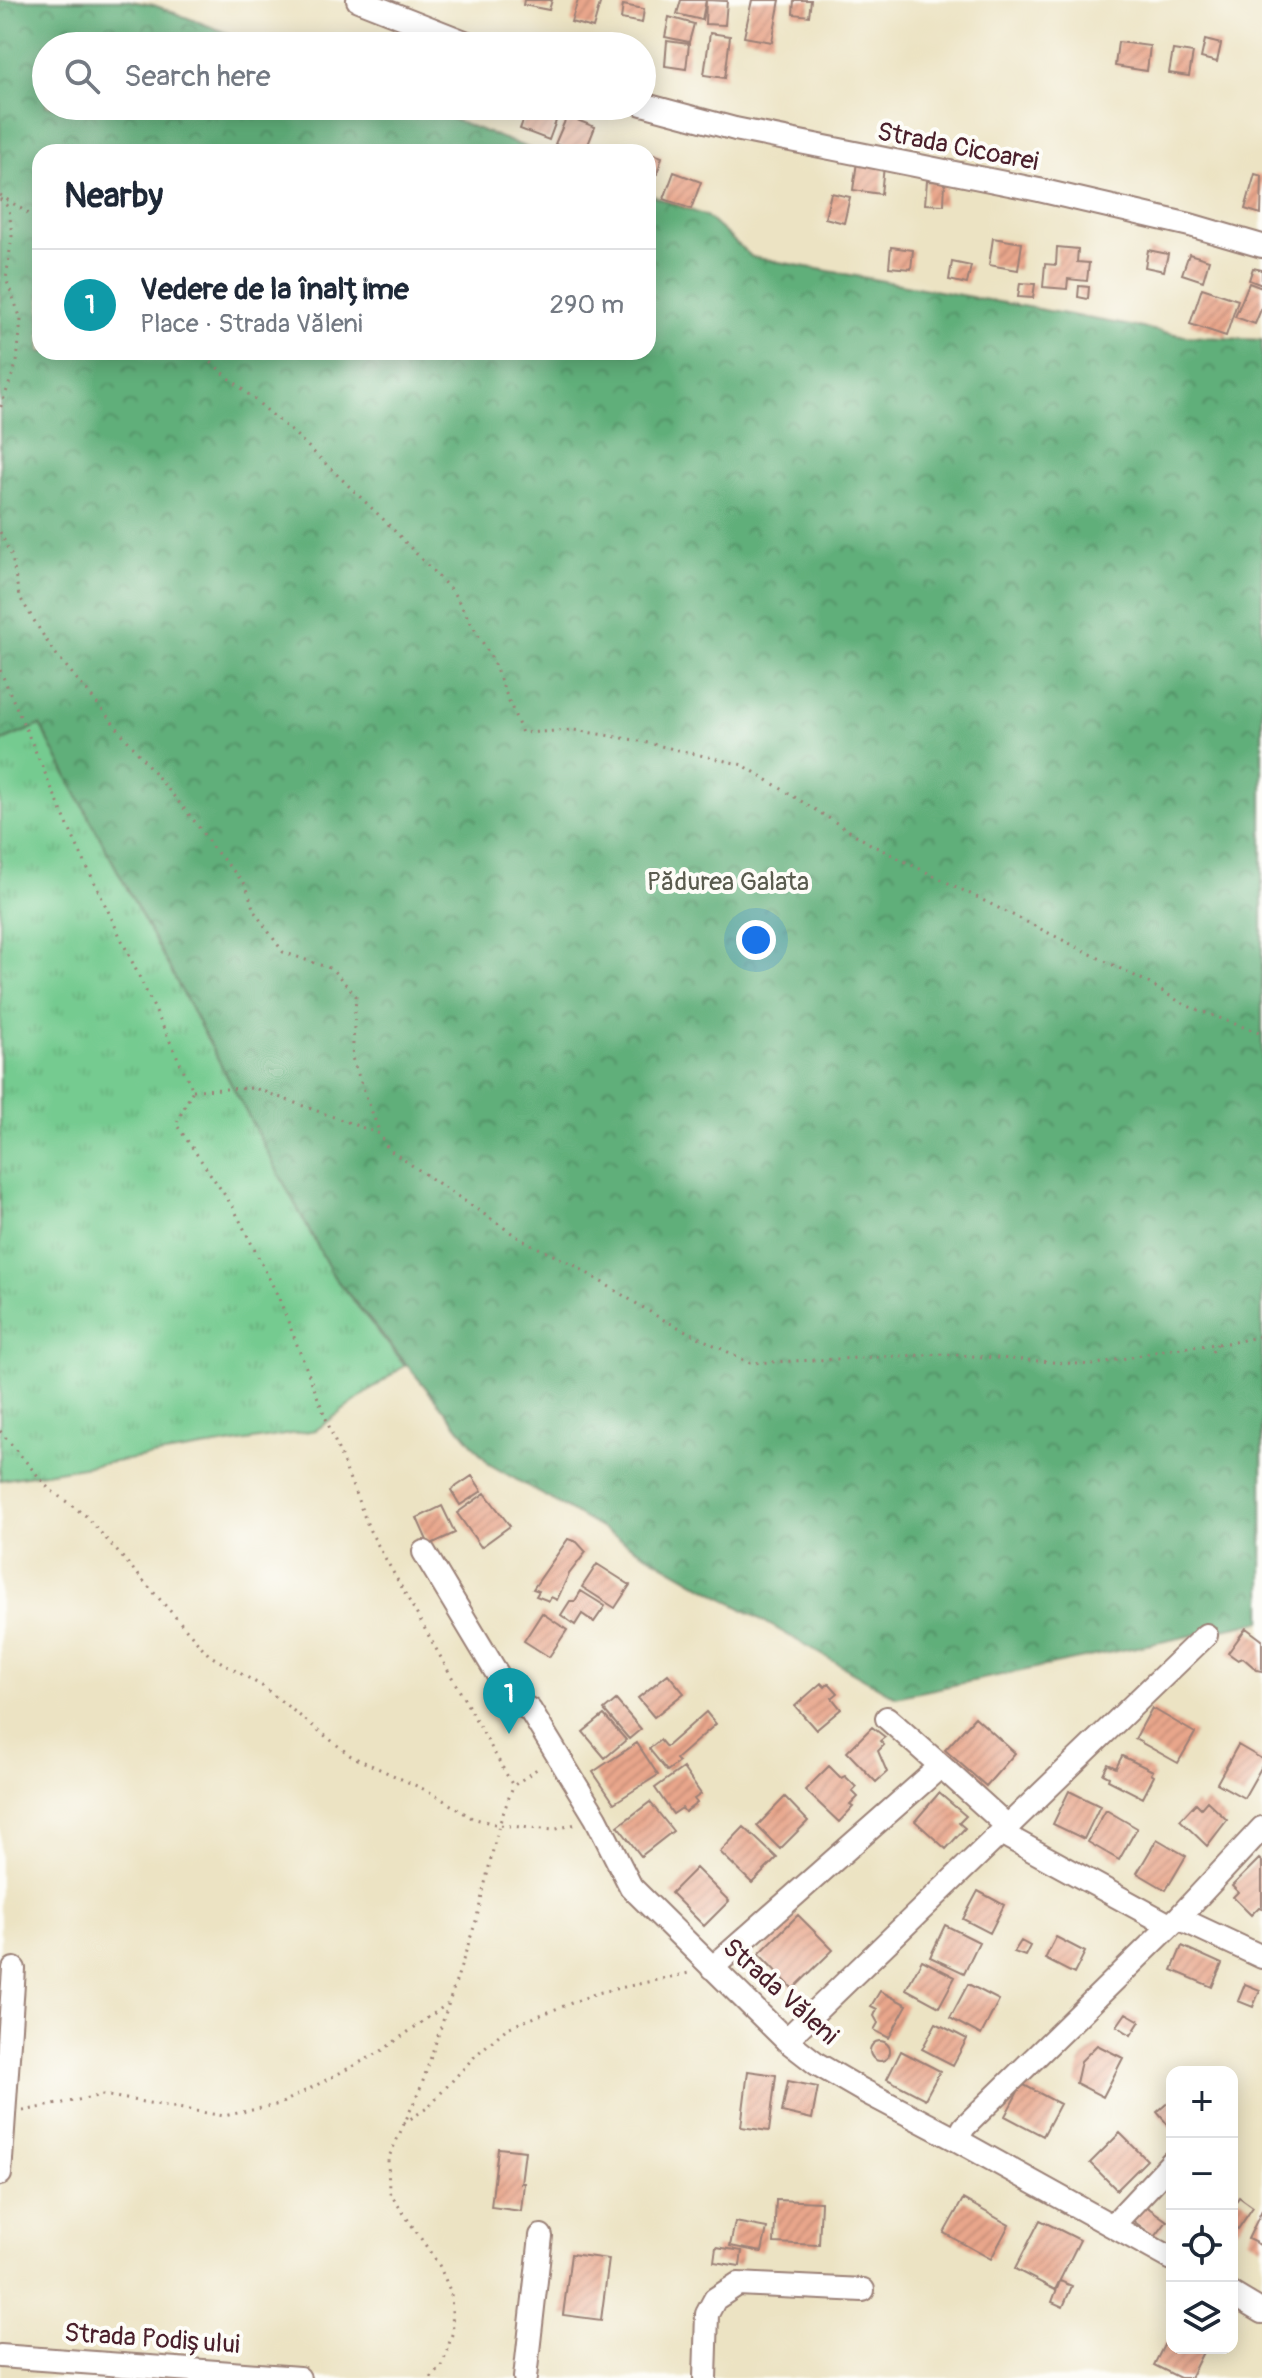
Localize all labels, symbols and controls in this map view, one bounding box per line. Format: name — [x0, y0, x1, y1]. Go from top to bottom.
search box — [32, 32, 656, 120]
icon: search — [60, 54, 104, 98]
text: Search here — [124, 58, 271, 95]
street label: Strada Cicoarei — [874, 116, 1041, 178]
text: Nearby — [64, 175, 163, 218]
text: Vedere de la înalțime — [140, 271, 409, 308]
text: 1 — [85, 289, 95, 321]
text: 290 m — [550, 289, 624, 321]
text: Place · Strada Văleni — [140, 308, 363, 340]
park label: Pădurea Galata — [647, 866, 809, 898]
your location — [736, 920, 776, 960]
pin: 1 — [483, 1668, 535, 1734]
street label: Strada Văleni — [716, 1932, 845, 2052]
map controls — [1166, 2066, 1238, 2354]
button: + — [1166, 2066, 1238, 2138]
button: − — [1166, 2138, 1238, 2210]
button: locate — [1166, 2210, 1238, 2282]
button: layers — [1166, 2282, 1238, 2354]
street label: Strada Podișului — [63, 2317, 241, 2361]

